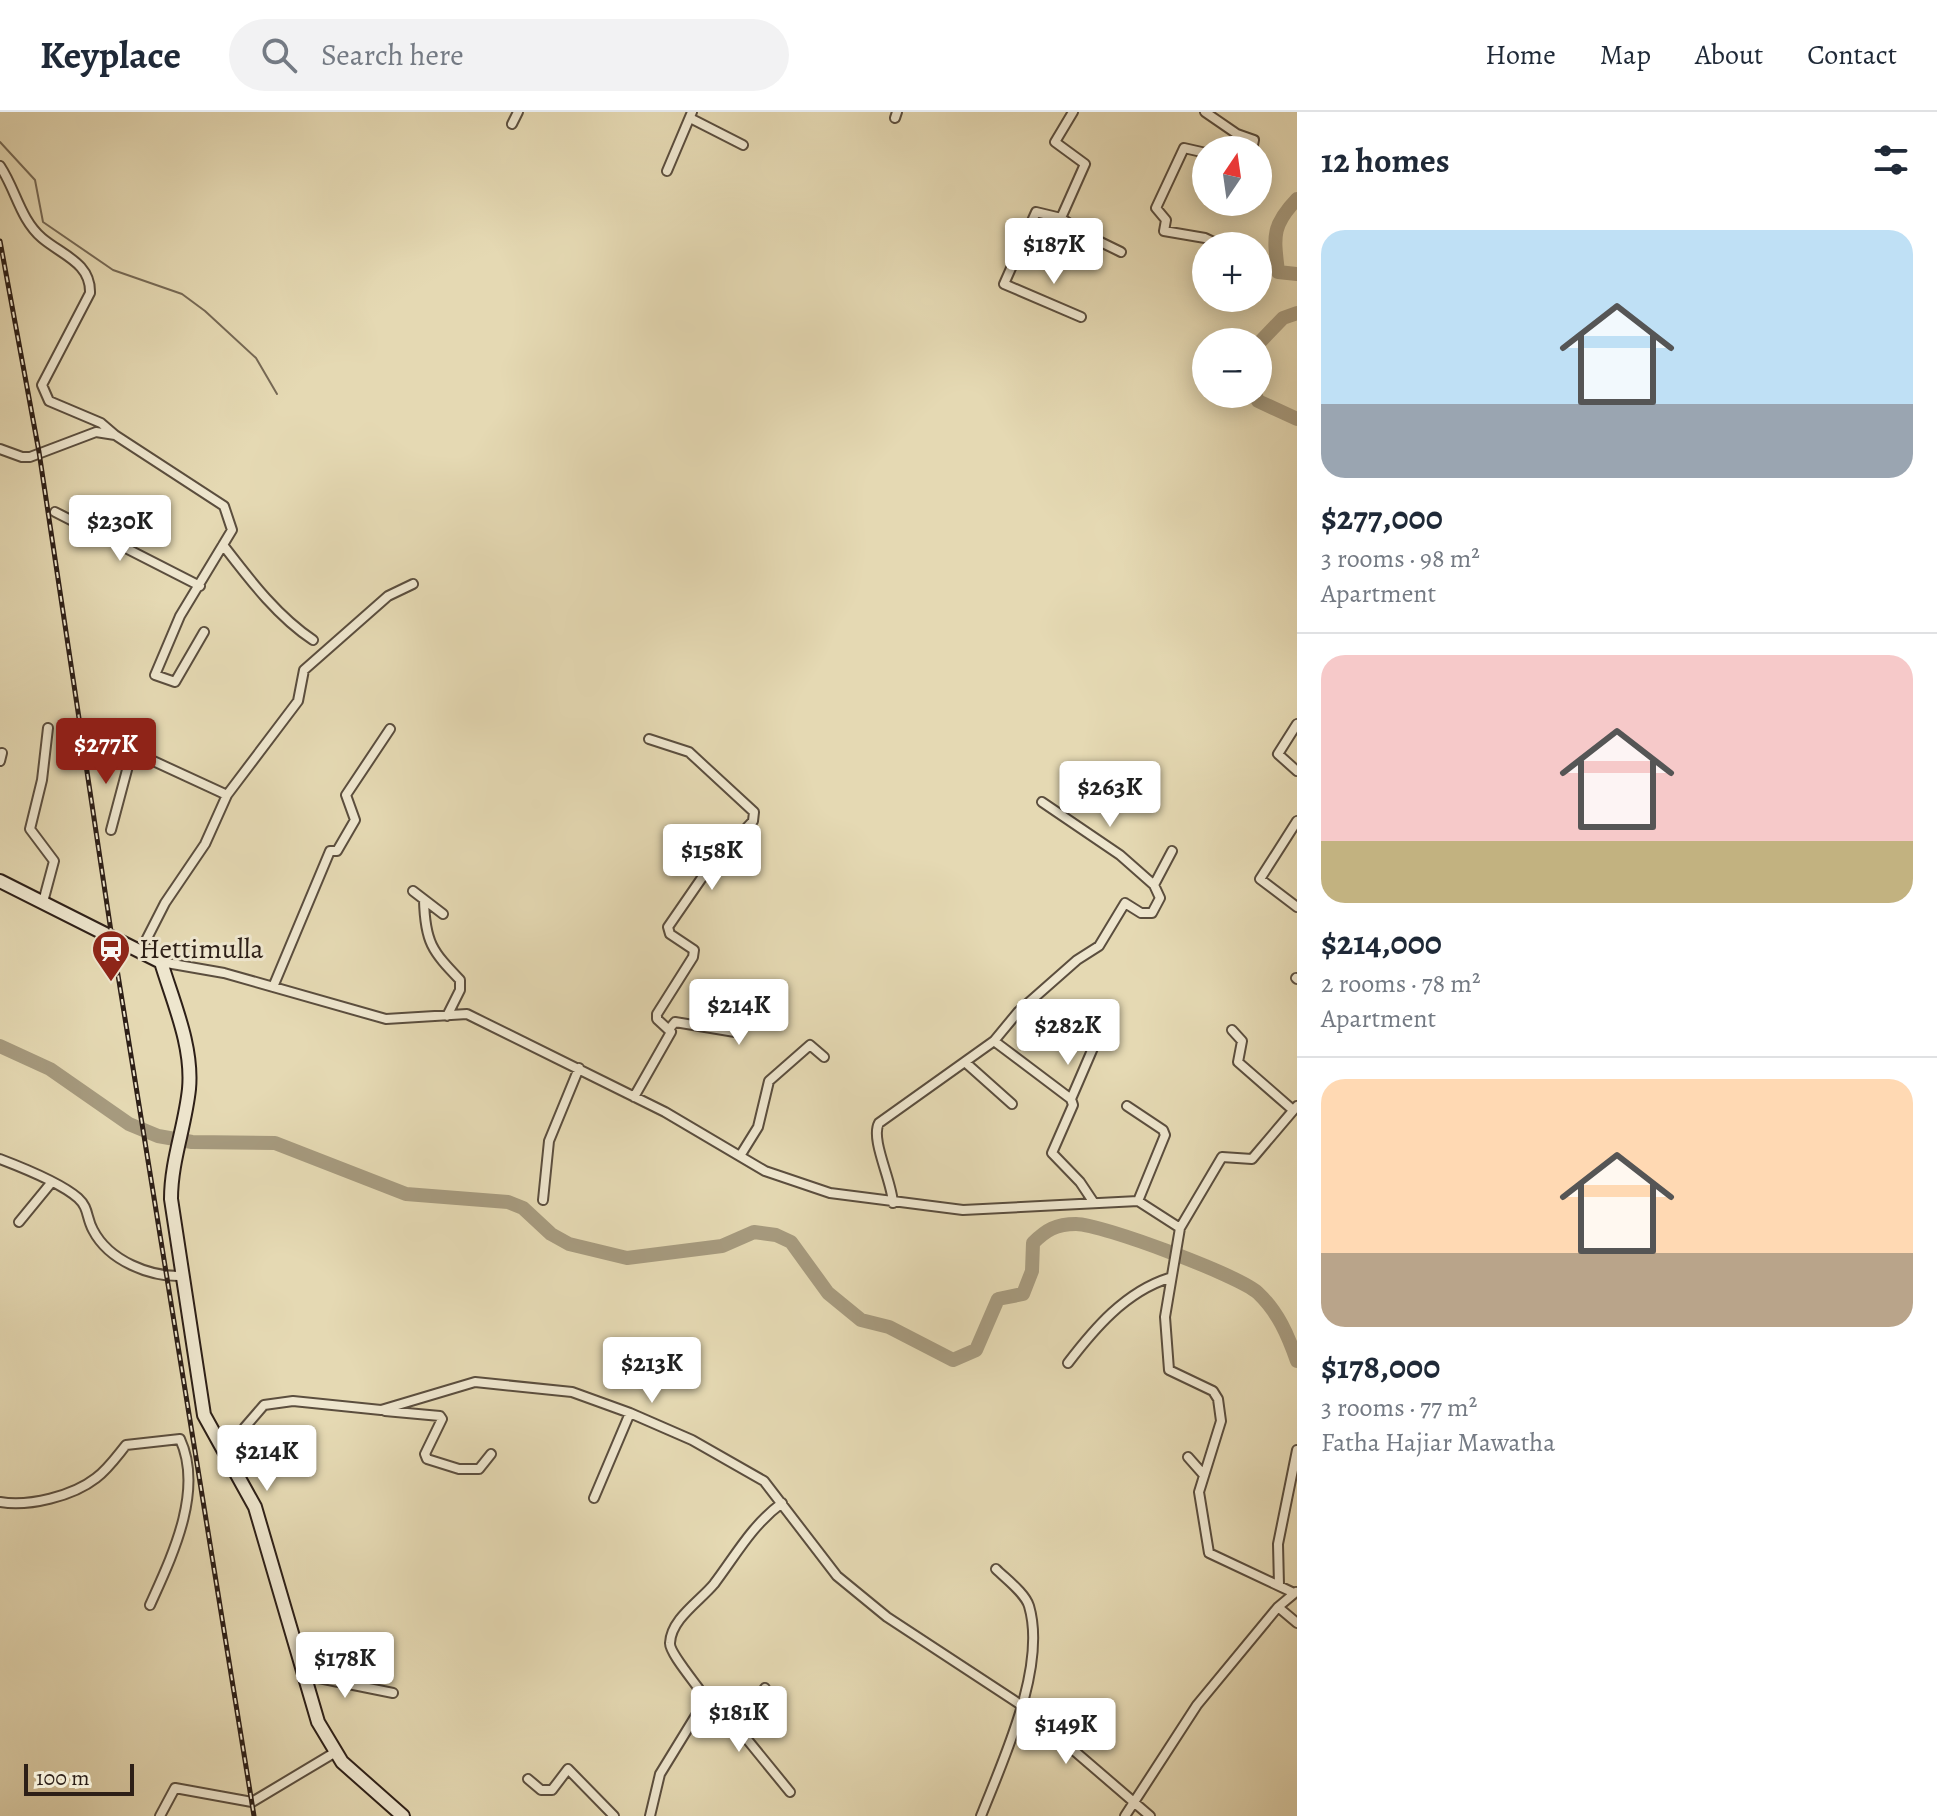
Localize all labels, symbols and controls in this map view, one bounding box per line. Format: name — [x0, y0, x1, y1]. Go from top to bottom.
search box — [229, 19, 789, 91]
text: Keyplace — [40, 29, 181, 81]
icon: search — [257, 33, 301, 77]
text: Search here — [321, 35, 464, 75]
text: Home — [1485, 36, 1556, 74]
text: Map — [1600, 36, 1651, 74]
text: About — [1695, 36, 1763, 74]
text: Contact — [1807, 36, 1897, 74]
north arrow — [1192, 136, 1272, 216]
map controls — [1192, 136, 1272, 408]
text: 12 homes — [1321, 137, 1450, 184]
icon: filters — [1869, 138, 1913, 182]
pin: $187K — [998, 218, 1110, 286]
text: $187K — [1023, 226, 1085, 261]
button: + — [1192, 232, 1272, 312]
icon: home — [1545, 282, 1689, 426]
button: − — [1192, 328, 1272, 408]
text: $277,000 — [1321, 494, 1443, 541]
pin: $230K — [64, 495, 176, 563]
text: $230K — [87, 503, 153, 538]
text: 3 rooms · 98 m² — [1321, 541, 1480, 576]
text: Apartment — [1321, 576, 1436, 611]
icon: home — [1545, 707, 1689, 851]
pin: $277K — [50, 718, 162, 786]
text: $277K — [74, 726, 138, 761]
pin: $263K — [1054, 761, 1166, 829]
text: $263K — [1077, 769, 1143, 804]
pin: $158K — [656, 824, 768, 892]
text: $158K — [681, 832, 743, 867]
text: $214,000 — [1321, 919, 1442, 966]
station icon: Hettimulla — [90, 928, 132, 983]
place label: Hettimulla — [139, 930, 264, 968]
text: 2 rooms · 78 m² — [1321, 966, 1480, 1001]
pin: $214K — [683, 979, 795, 1047]
text: $214K — [707, 987, 771, 1022]
pin: $282K — [1012, 999, 1124, 1067]
text: Apartment — [1321, 1001, 1436, 1036]
text: $282K — [1035, 1007, 1101, 1042]
icon: home — [1545, 1131, 1689, 1275]
pin: $213K — [596, 1337, 708, 1405]
text: $178,000 — [1321, 1343, 1440, 1390]
text: $213K — [621, 1345, 683, 1380]
text: 3 rooms · 77 m² — [1321, 1390, 1477, 1425]
pin: $214K — [211, 1425, 323, 1493]
text: Fatha Hajiar Mawatha — [1321, 1425, 1555, 1460]
text: $214K — [235, 1433, 299, 1468]
pin: $178K — [289, 1632, 401, 1700]
text: $178K — [314, 1640, 376, 1675]
pin: $181K — [683, 1686, 795, 1754]
text: $181K — [709, 1694, 769, 1729]
pin: $149K — [1010, 1698, 1122, 1766]
text: $149K — [1035, 1706, 1097, 1741]
scale bar — [24, 1760, 134, 1796]
text: 100 m — [36, 1763, 90, 1793]

